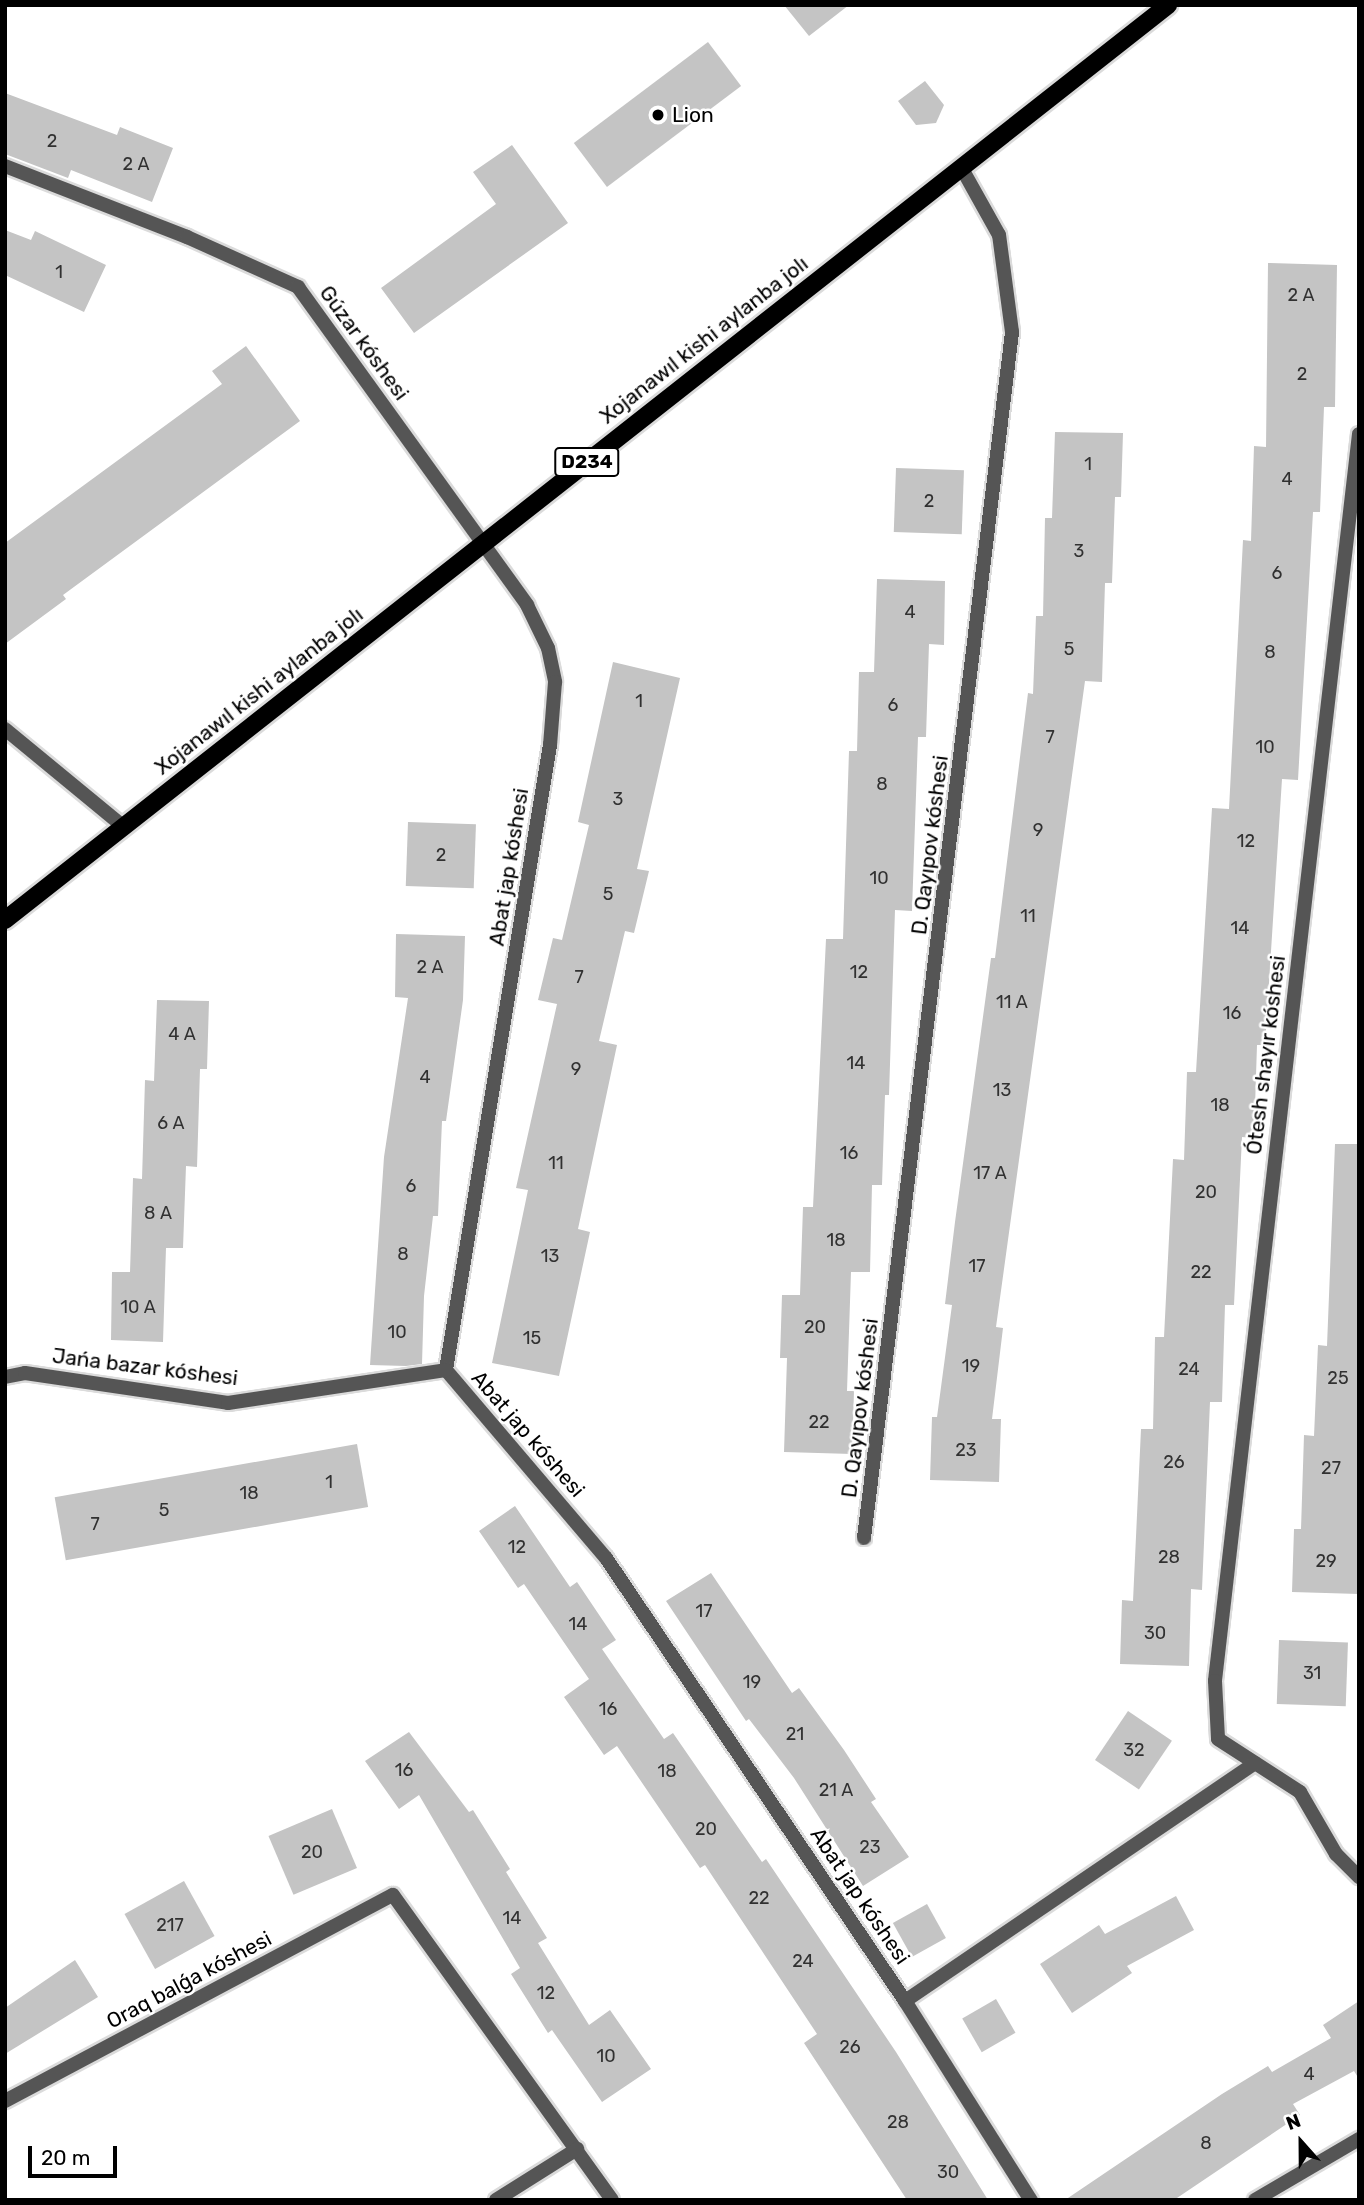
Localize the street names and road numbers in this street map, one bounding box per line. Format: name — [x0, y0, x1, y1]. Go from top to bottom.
street label: Xojanawıl kishi aylanba jolı — [595, 251, 813, 429]
street label: Gúzar kóshesi — [314, 281, 414, 405]
road number: D234 — [554, 446, 620, 477]
street label: Xojanawıl kishi aylanba jolı — [150, 602, 368, 780]
street label: D. Qayıpov kóshesi — [906, 754, 954, 936]
street label: Abat jap kóshesi — [484, 786, 534, 948]
street label: Ótesh shayır kóshesi — [1241, 954, 1291, 1156]
street label: D. Qayıpov kóshesi — [836, 1317, 884, 1499]
street label: Jańa bazar kóshesi — [51, 1343, 239, 1391]
street label: Abat jap kóshesi — [466, 1366, 590, 1502]
street label: Abat jap kóshesi — [805, 1823, 915, 1969]
street label: Oraq balǵa kóshesi — [102, 1926, 276, 2034]

